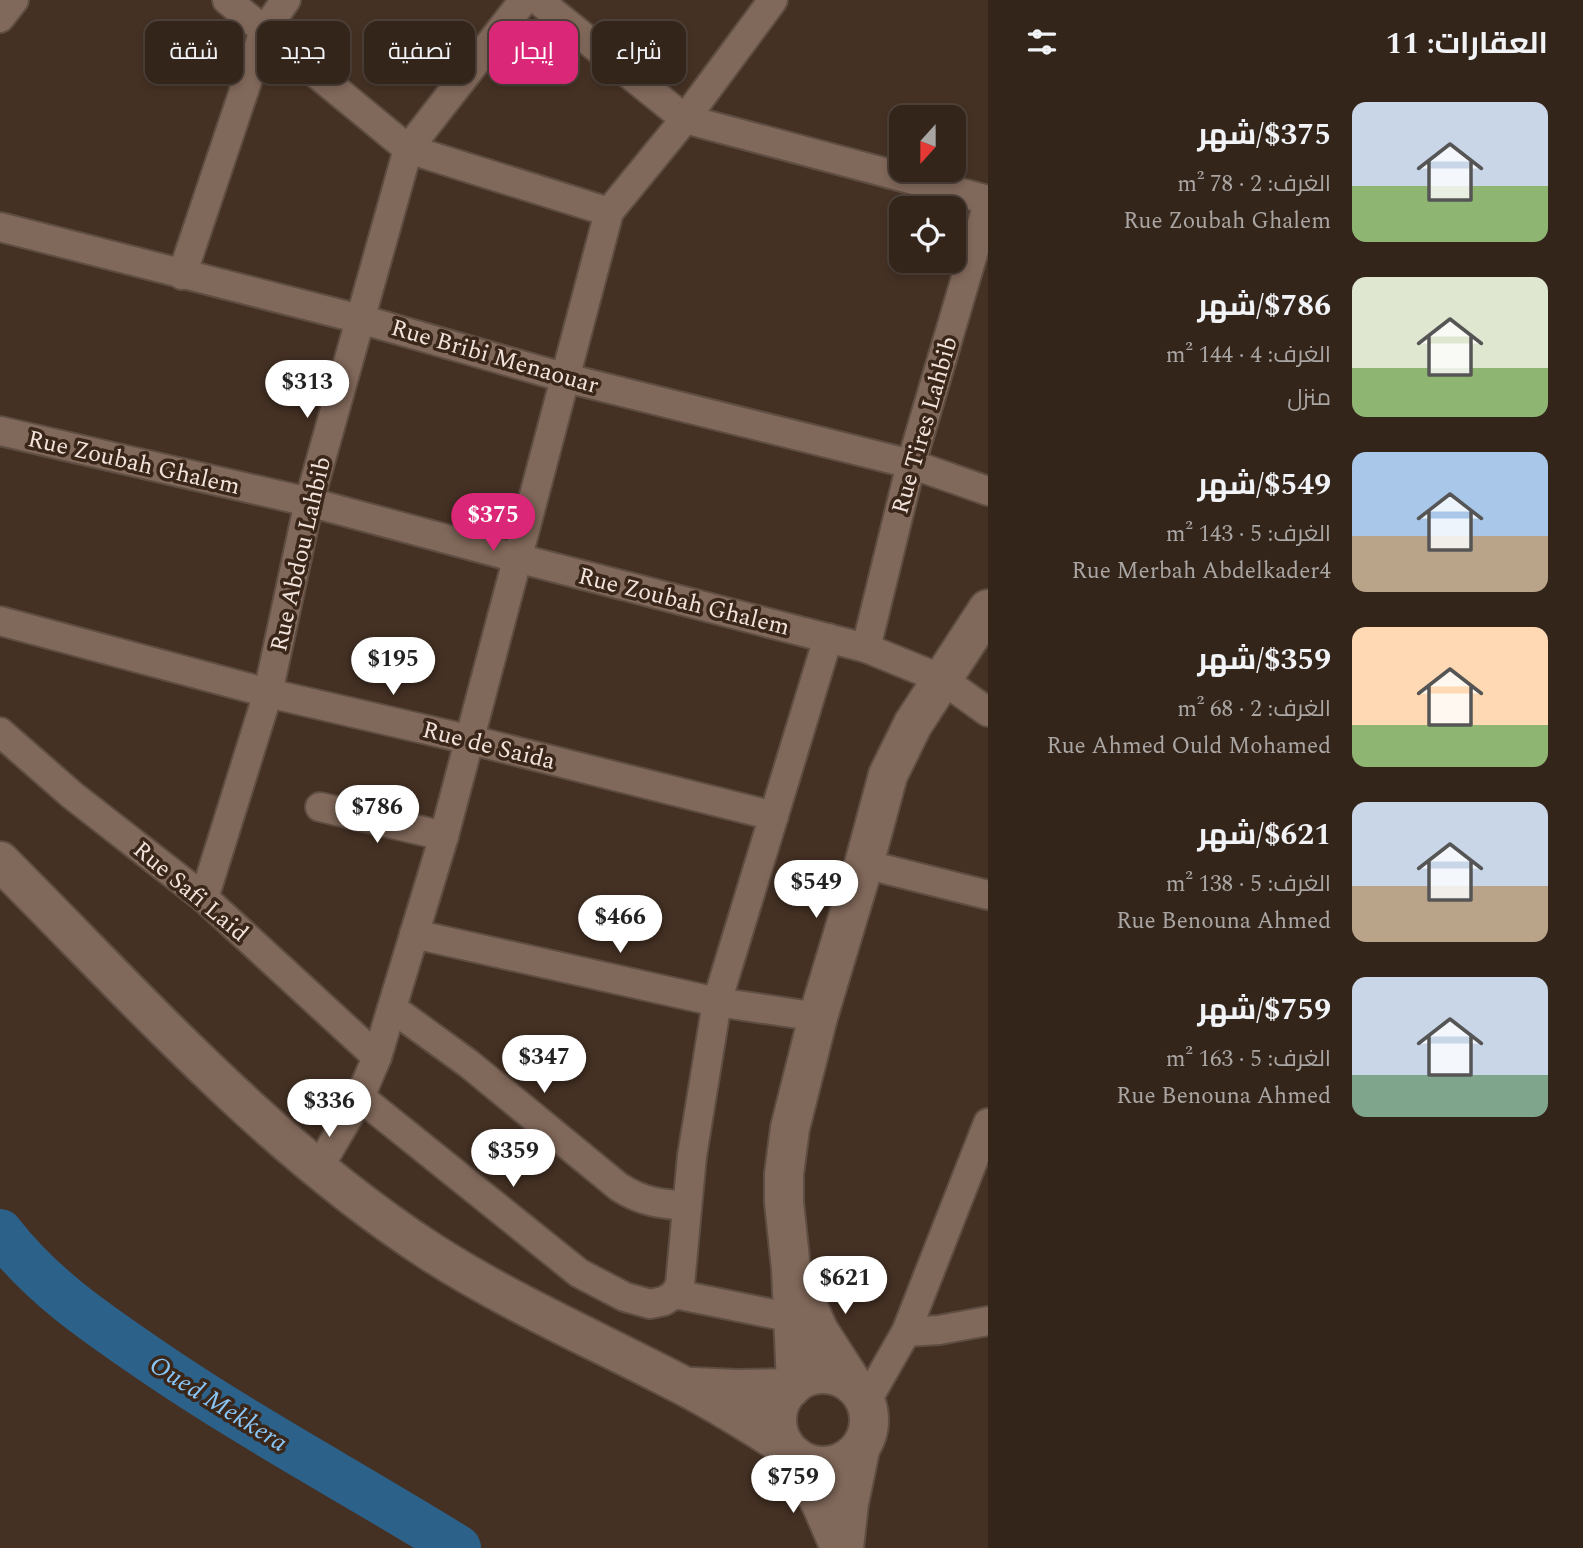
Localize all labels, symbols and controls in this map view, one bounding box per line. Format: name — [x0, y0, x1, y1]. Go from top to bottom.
chip: شقة — [145, 21, 243, 84]
chip: جديد — [257, 21, 350, 84]
chip: تصفية — [364, 21, 475, 84]
chip: إيجار — [489, 21, 578, 84]
chip: شراء — [592, 21, 686, 84]
text: العقارات: 11 — [1386, 21, 1548, 67]
icon: filters — [1023, 23, 1061, 61]
north arrow — [889, 105, 966, 182]
map controls — [889, 105, 966, 273]
text: $375/شهر — [1197, 112, 1331, 158]
icon: home — [1408, 130, 1492, 214]
text: الغرف: 2 · 78 m² — [1177, 167, 1331, 202]
button: locate — [889, 196, 966, 273]
text: Rue Zoubah Ghalem — [1123, 204, 1331, 239]
text: $786/شهر — [1197, 283, 1331, 329]
icon: home — [1408, 305, 1492, 389]
street label: Rue Bribi Menaouar — [387, 310, 603, 404]
street label: Rue Tires Lahbib — [882, 332, 967, 518]
text: الغرف: 4 · 144 m² — [1166, 338, 1331, 373]
pin: $313 — [266, 360, 348, 420]
text: $313 — [281, 365, 333, 400]
text: منزل — [1287, 381, 1331, 416]
street label: Rue Zoubah Ghalem — [24, 421, 243, 505]
street label: Rue Abdou Lahbib — [261, 453, 341, 655]
text: $549/شهر — [1197, 462, 1331, 508]
icon: home — [1408, 480, 1492, 564]
pin: $375 — [452, 494, 534, 553]
text: $375 — [467, 498, 519, 533]
text: الغرف: 5 · 143 m² — [1166, 517, 1331, 552]
text: Rue Merbah Abdelkader4 — [1072, 554, 1331, 589]
street label: Rue Zoubah Ghalem — [574, 558, 793, 646]
text: $359/شهر — [1197, 637, 1331, 683]
pin: $195 — [352, 638, 434, 697]
text: $195 — [367, 642, 419, 677]
icon: home — [1408, 655, 1492, 739]
text: الغرف: 2 · 68 m² — [1177, 692, 1331, 727]
street label: Rue de Saida — [419, 712, 559, 780]
text: Rue Ahmed Ould Mohamed — [1046, 729, 1331, 764]
pin: $786 — [336, 786, 418, 845]
text: $786 — [351, 790, 403, 825]
text: $621/شهر — [1197, 812, 1331, 858]
icon: home — [1408, 830, 1492, 914]
street label: Rue Safi Laid — [125, 833, 256, 951]
pin: $549 — [775, 860, 857, 920]
text: $549 — [790, 865, 842, 900]
text: الغرف: 5 · 138 m² — [1166, 867, 1331, 902]
pin: $466 — [579, 895, 661, 955]
text: $466 — [594, 900, 646, 935]
text: Rue Benouna Ahmed — [1116, 904, 1331, 939]
text: $759/شهر — [1197, 987, 1331, 1033]
icon: home — [1408, 1005, 1492, 1089]
pin: $347 — [503, 1036, 585, 1095]
text: $347 — [518, 1040, 570, 1075]
text: الغرف: 5 · 163 m² — [1166, 1042, 1331, 1077]
text: Rue Benouna Ahmed — [1116, 1079, 1331, 1114]
pin: $336 — [288, 1080, 370, 1139]
text: $336 — [303, 1084, 355, 1119]
pin: $359 — [472, 1130, 554, 1189]
text: $359 — [487, 1134, 539, 1169]
pin: $621 — [804, 1256, 886, 1316]
text: $621 — [819, 1261, 871, 1296]
water label: Oued Mekkera — [141, 1345, 296, 1462]
pin: $759 — [752, 1456, 834, 1515]
text: $759 — [767, 1460, 819, 1495]

